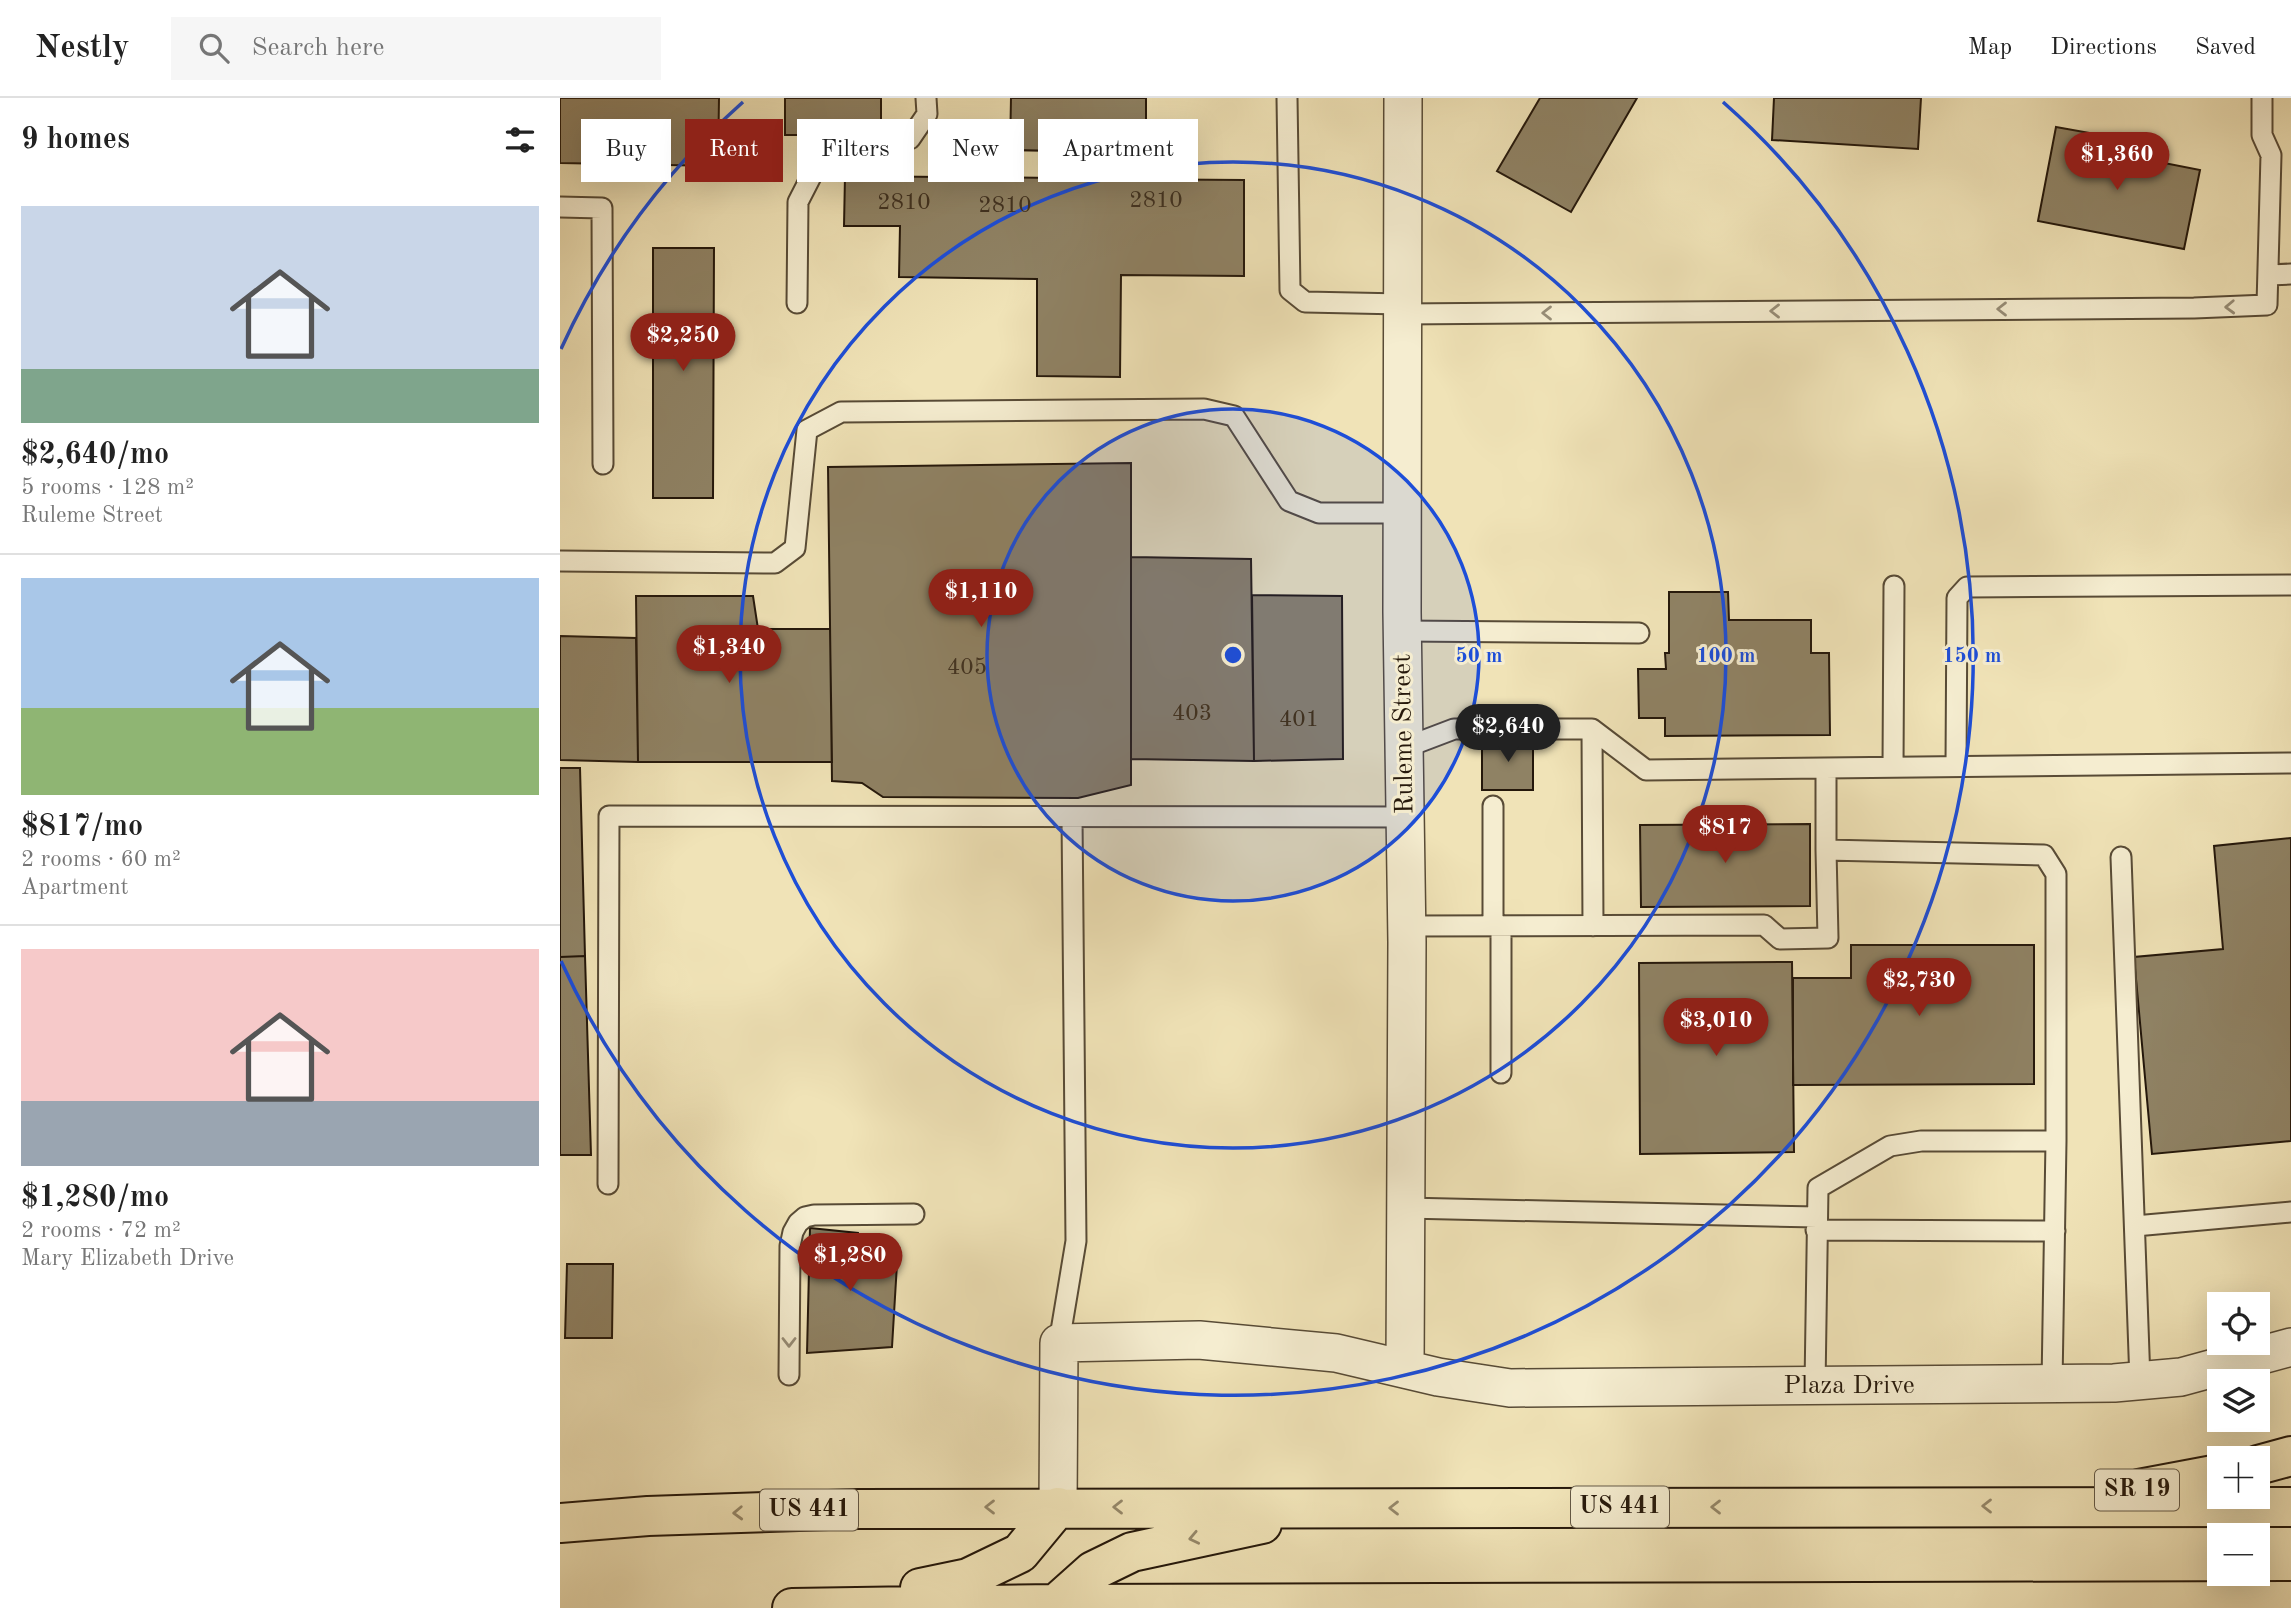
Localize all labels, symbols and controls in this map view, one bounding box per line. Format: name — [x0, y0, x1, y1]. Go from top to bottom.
search box — [171, 17, 661, 80]
icon: search — [195, 29, 233, 67]
text: Nestly — [35, 32, 129, 65]
text: Search here — [251, 35, 385, 61]
text: Map — [1968, 36, 2012, 60]
text: Directions — [2050, 36, 2157, 60]
text: Saved — [2195, 36, 2256, 60]
chip: Buy — [581, 119, 671, 182]
chip: Rent — [685, 119, 783, 182]
chip: Filters — [797, 119, 914, 182]
chip: New — [928, 119, 1024, 182]
chip: Apartment — [1038, 119, 1198, 182]
icon: filters — [501, 121, 539, 159]
text: 9 homes — [21, 125, 130, 155]
pin: $1,360 — [2060, 132, 2174, 192]
text: $1,360 — [2080, 143, 2154, 166]
house number: 2810 — [1129, 189, 1183, 212]
house number: 2810 — [877, 191, 931, 214]
house number: 2810 — [978, 194, 1032, 217]
icon: home — [217, 251, 343, 377]
one-way arrow — [2224, 299, 2235, 314]
one-way arrow — [1997, 301, 2007, 317]
one-way arrow — [1769, 303, 1780, 319]
one-way arrow — [1542, 305, 1553, 320]
pin: $2,250 — [626, 314, 740, 373]
text: $2,250 — [646, 324, 720, 347]
text: $2,640/mo — [21, 440, 169, 470]
text: 5 rooms · 128 m² — [21, 476, 194, 499]
text: Ruleme Street — [21, 504, 163, 527]
pin: $1,110 — [924, 570, 1038, 629]
text: $1,110 — [944, 580, 1018, 603]
icon: home — [217, 623, 343, 749]
pin: $1,340 — [672, 626, 786, 685]
text: $1,340 — [692, 636, 766, 659]
centre of rings — [1221, 643, 1245, 667]
text: 50 m — [1455, 646, 1503, 667]
text: 100 m — [1696, 646, 1756, 667]
text: 150 m — [1942, 646, 2002, 667]
street label: Ruleme Street — [1390, 654, 1418, 814]
house number: 405 — [947, 656, 987, 679]
house number: 403 — [1172, 702, 1212, 725]
pin: $2,640 — [1451, 704, 1565, 764]
house number: 401 — [1279, 708, 1319, 731]
text: $2,640 — [1471, 715, 1545, 738]
pin: $817 — [1684, 806, 1766, 865]
text: $817/mo — [21, 812, 143, 842]
text: $817 — [1698, 816, 1752, 839]
text: 2 rooms · 60 m² — [21, 848, 181, 871]
text: Apartment — [21, 876, 129, 899]
pin: $2,730 — [1862, 958, 1976, 1018]
text: $2,730 — [1882, 969, 1956, 992]
icon: home — [217, 994, 343, 1120]
pin: $3,010 — [1659, 998, 1773, 1058]
text: $3,010 — [1679, 1009, 1753, 1032]
text: $1,280/mo — [21, 1183, 169, 1213]
text: 2 rooms · 72 m² — [21, 1219, 181, 1242]
pin: $1,280 — [793, 1234, 907, 1293]
text: $1,280 — [813, 1244, 887, 1267]
text: Mary Elizabeth Drive — [21, 1247, 234, 1270]
map controls — [2207, 1292, 2270, 1586]
button: locate — [2207, 1292, 2270, 1355]
one-way arrow — [781, 1337, 797, 1348]
button: layers — [2207, 1369, 2270, 1432]
street label: Plaza Drive — [1783, 1373, 1915, 1399]
button: + — [2207, 1446, 2270, 1509]
road number: SR 19 — [2095, 1470, 2179, 1510]
road number: US 441 — [1571, 1486, 1669, 1527]
road number: US 441 — [760, 1490, 858, 1530]
one-way arrow — [1981, 1498, 1992, 1514]
one-way arrow — [1112, 1499, 1122, 1515]
one-way arrow — [1710, 1499, 1721, 1515]
one-way arrow — [984, 1500, 995, 1515]
one-way arrow — [1388, 1500, 1399, 1516]
one-way arrow — [732, 1505, 743, 1520]
button: − — [2207, 1523, 2270, 1586]
one-way arrow — [1188, 1530, 1200, 1545]

